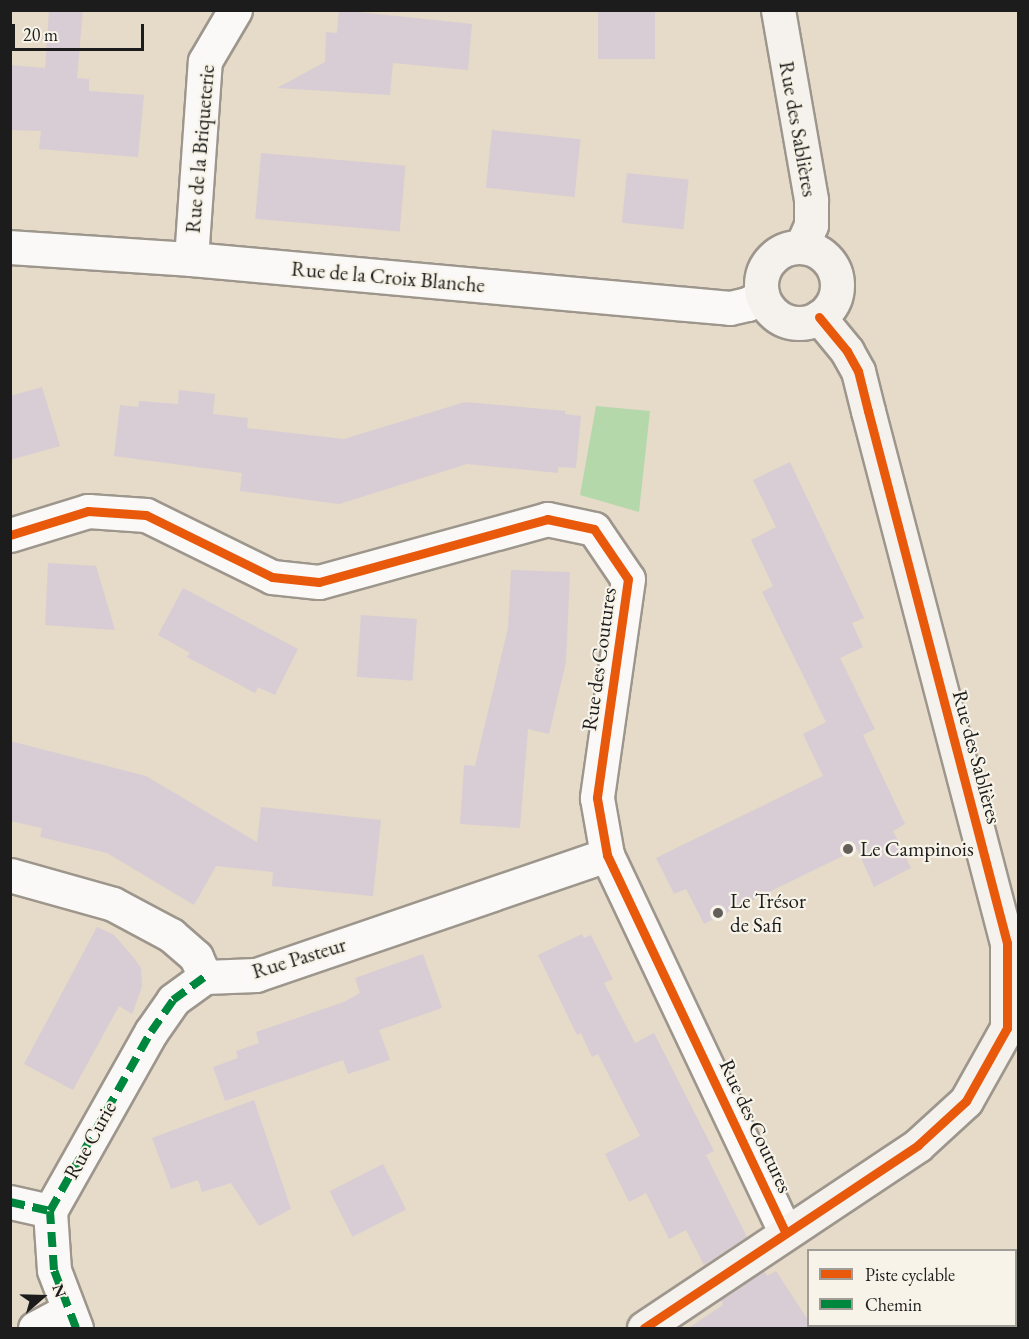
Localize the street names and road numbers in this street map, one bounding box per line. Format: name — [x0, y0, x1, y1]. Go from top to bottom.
street label: Rue des Sablières — [774, 59, 822, 199]
street label: Rue de la Briqueterie — [180, 64, 220, 234]
street label: Rue de la Croix Blanche — [290, 256, 486, 298]
street label: Rue des Coutures — [576, 586, 622, 732]
street label: Rue des Sablières — [947, 687, 1007, 827]
street label: Rue Pasteur — [249, 932, 349, 984]
street label: Rue des Coutures — [714, 1055, 798, 1197]
street label: Rue Curie — [58, 1097, 122, 1183]

